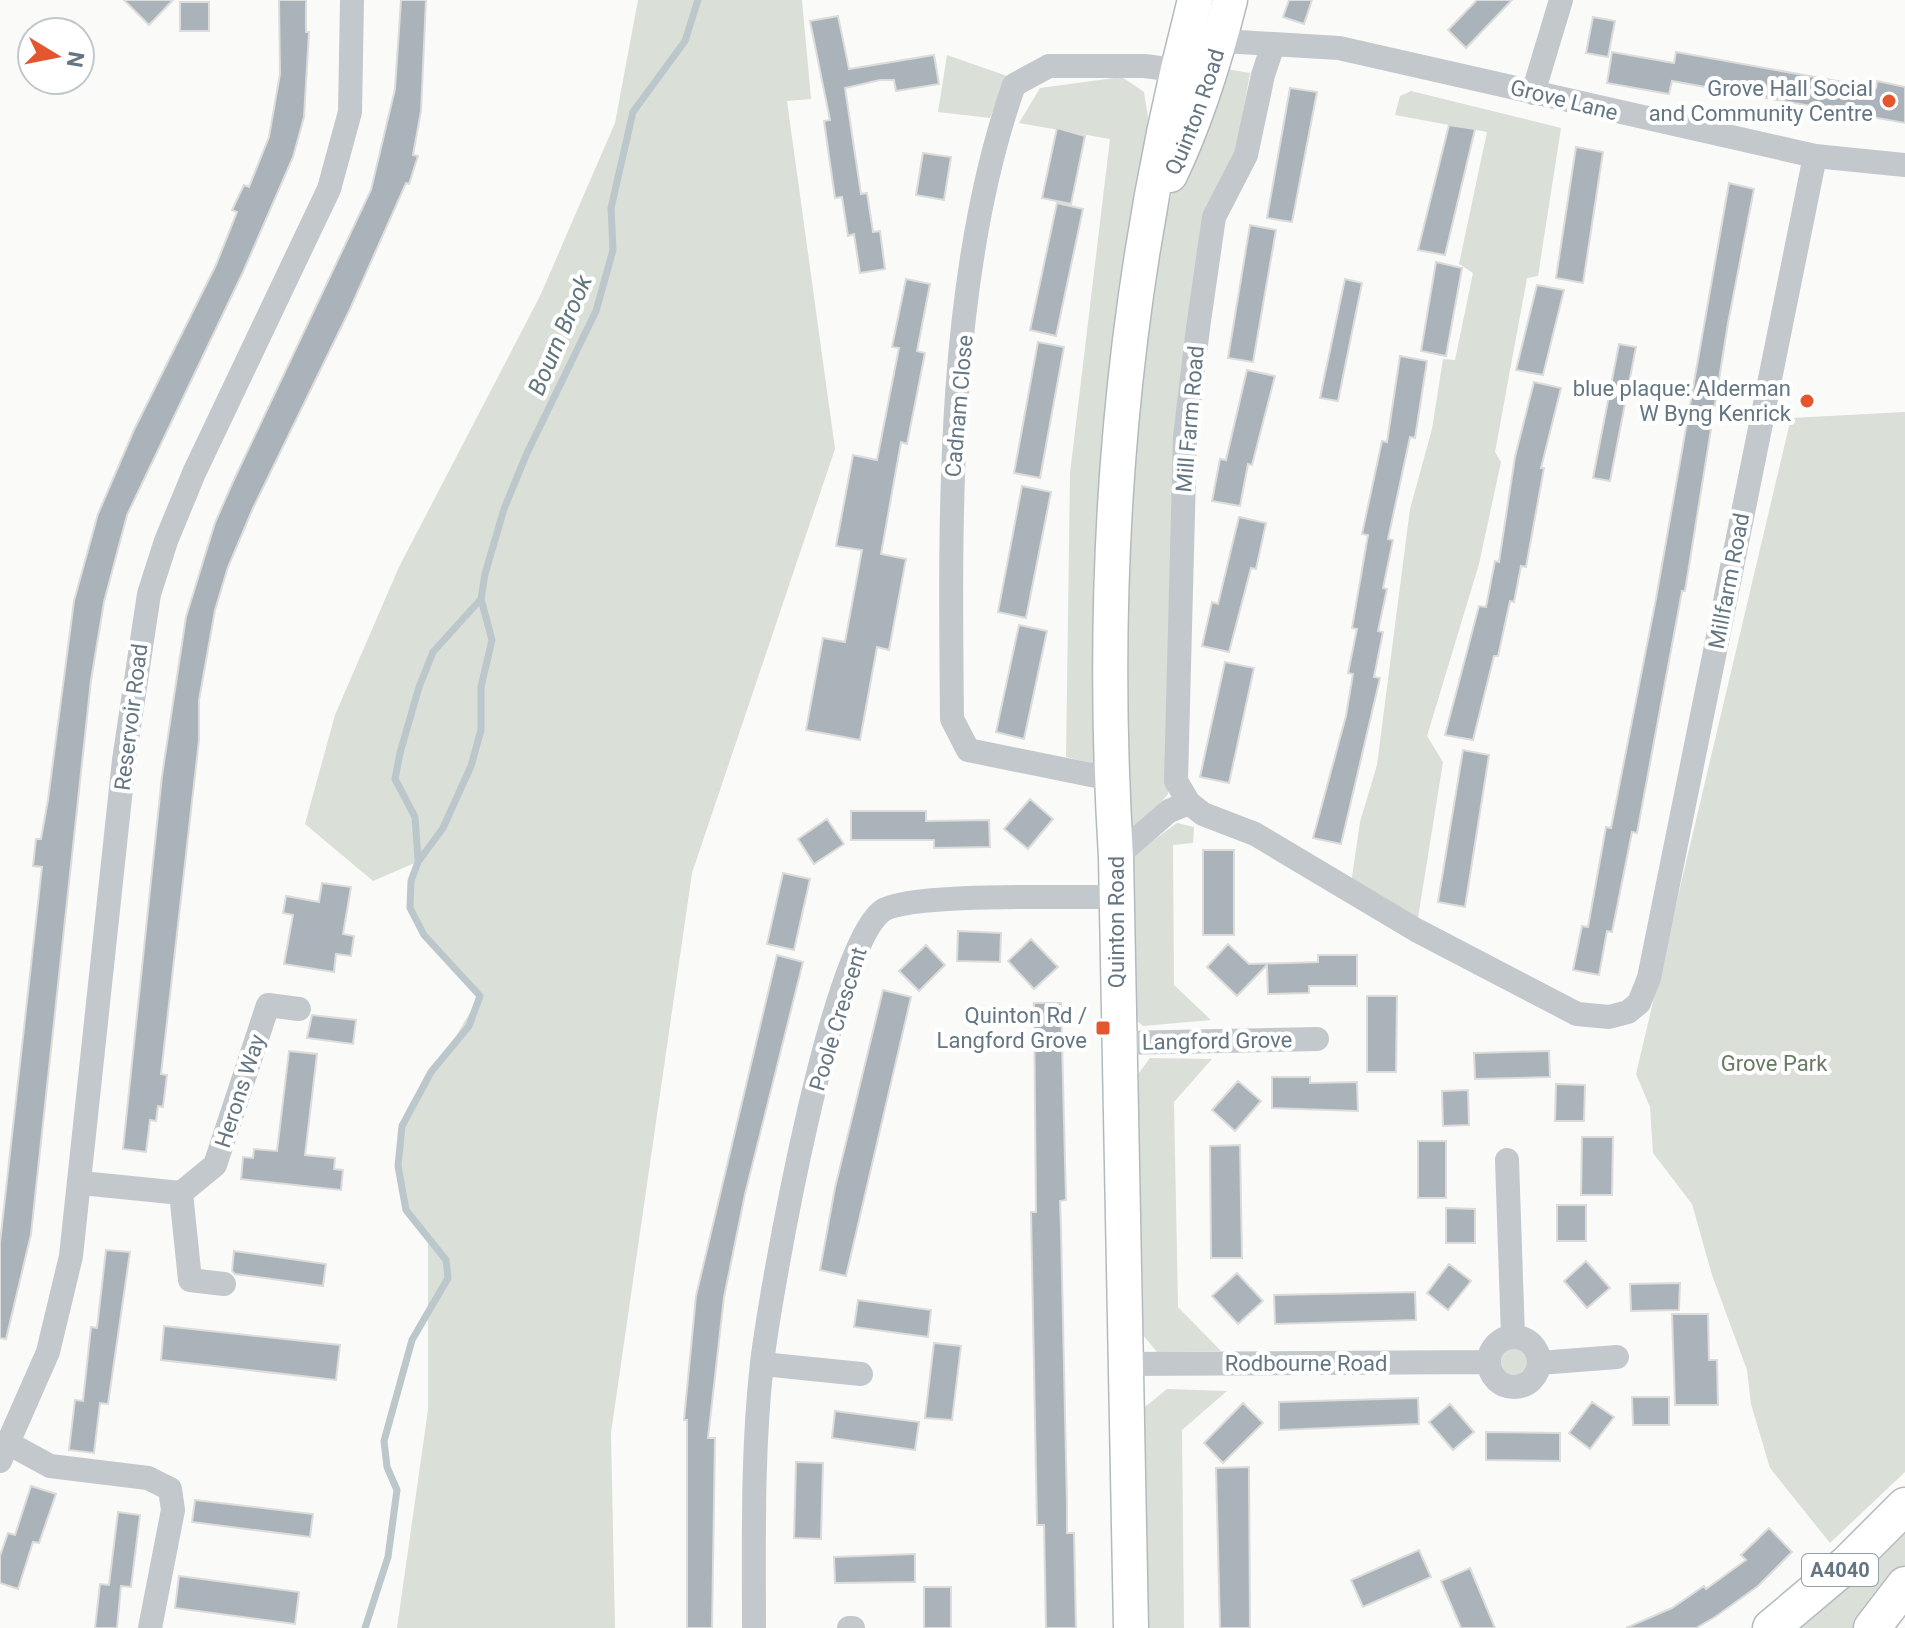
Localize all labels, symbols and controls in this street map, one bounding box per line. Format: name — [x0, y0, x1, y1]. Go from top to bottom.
north arrow — [16, 16, 96, 96]
street label: Quinton Road — [1159, 46, 1229, 179]
text: N — [62, 50, 89, 69]
street label: Grove Lane — [1508, 75, 1620, 125]
place label: Grove Hall Social and Community Centre — [1649, 76, 1873, 126]
marker: Grove Hall Social and Community Centre — [1880, 92, 1898, 110]
water label: Bourn Brook — [522, 270, 598, 399]
street label: Cadnam Close — [940, 334, 978, 478]
street label: Mill Farm Road — [1171, 345, 1209, 493]
place label: blue plaque: Alderman W Byng Kenrick — [1573, 376, 1792, 426]
marker: blue plaque: Alderman W Byng Kenrick — [1798, 392, 1816, 410]
street label: Millfarm Road — [1704, 511, 1754, 651]
street label: Reservoir Road — [110, 642, 152, 792]
street label: Quinton Road — [1104, 856, 1129, 988]
street label: Poole Crescent — [804, 944, 872, 1094]
place label: Quinton Rd / Langford Grove — [937, 1003, 1087, 1053]
marker: Quinton Rd / Langford Grove — [1094, 1019, 1112, 1037]
street label: Langford Grove — [1142, 1027, 1292, 1055]
street label: Herons Way — [210, 1031, 270, 1151]
park label: Grove Park — [1721, 1051, 1828, 1076]
street label: Rodbourne Road — [1225, 1351, 1387, 1376]
road number: A4040 — [1802, 1554, 1878, 1586]

